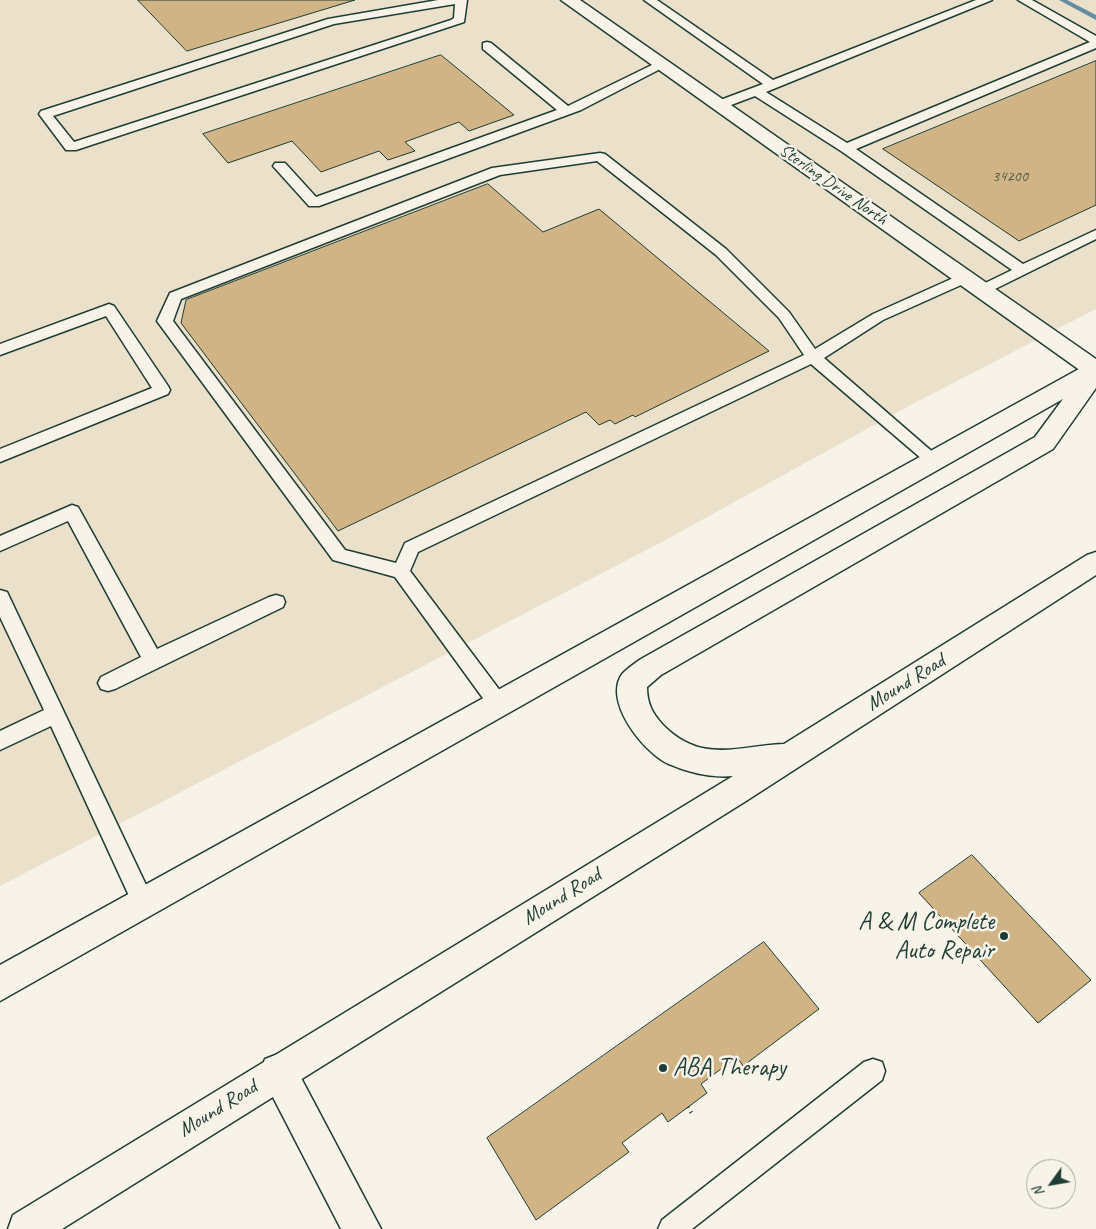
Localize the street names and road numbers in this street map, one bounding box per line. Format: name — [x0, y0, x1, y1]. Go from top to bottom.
street label: Sterling Drive North — [775, 140, 891, 230]
street label: Mound Road — [862, 649, 950, 717]
street label: Mound Road — [518, 863, 606, 931]
street label: Mound Road — [174, 1075, 262, 1143]

